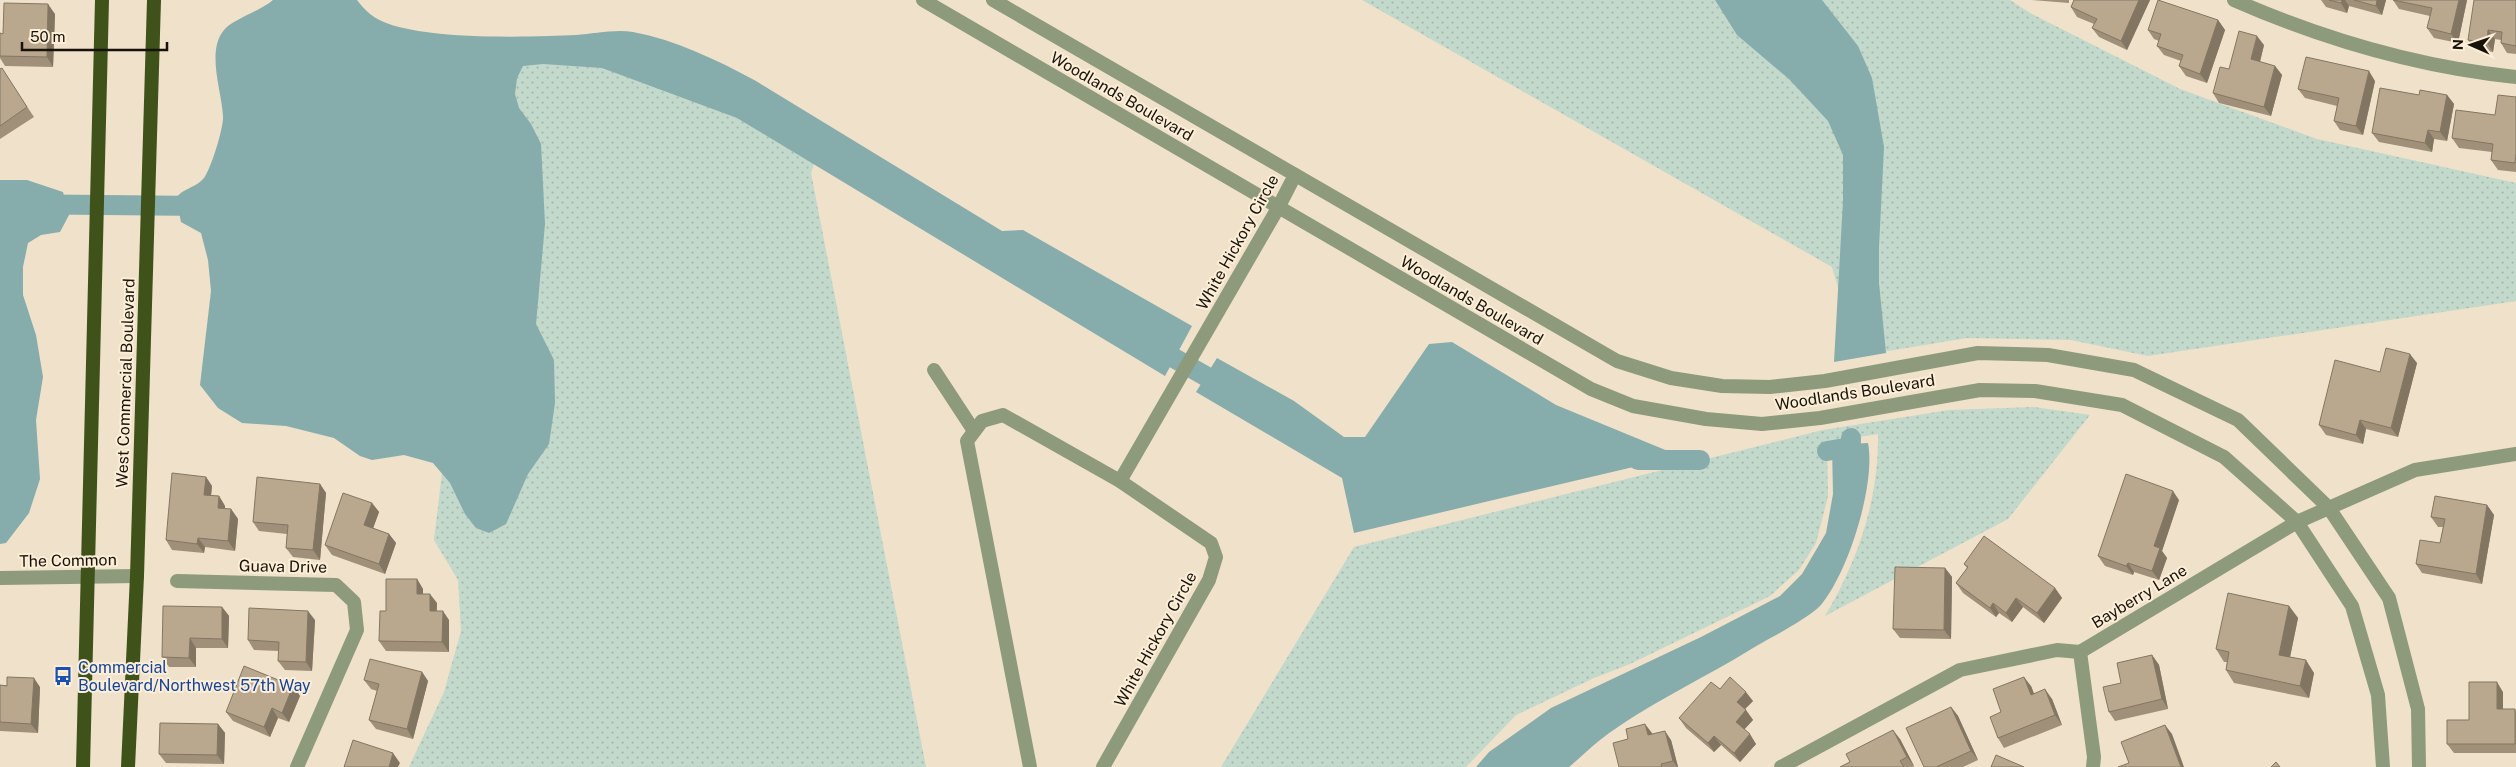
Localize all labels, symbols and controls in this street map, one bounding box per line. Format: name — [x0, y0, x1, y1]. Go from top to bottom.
scale bar — [22, 20, 168, 52]
north arrow — [2446, 20, 2496, 70]
text: 50 m — [30, 28, 65, 45]
text: N — [2450, 39, 2466, 50]
street label: Woodlands Boulevard — [1047, 48, 1196, 145]
street label: White Hickory Circle — [1192, 171, 1283, 313]
street label: Woodlands Boulevard — [1397, 252, 1546, 349]
street label: West Commercial Boulevard — [112, 278, 139, 488]
street label: Woodlands Boulevard — [1774, 370, 1936, 415]
street label: The Common — [19, 550, 117, 571]
street label: Guava Drive — [239, 556, 327, 577]
street label: Bayberry Lane — [2088, 561, 2190, 632]
street label: White Hickory Circle — [1110, 568, 1201, 710]
place label: Commercial Boulevard/Northwest 57th Way — [78, 658, 311, 695]
bus stop icon: Commercial Boulevard/Northwest 57th Way — [52, 665, 74, 687]

